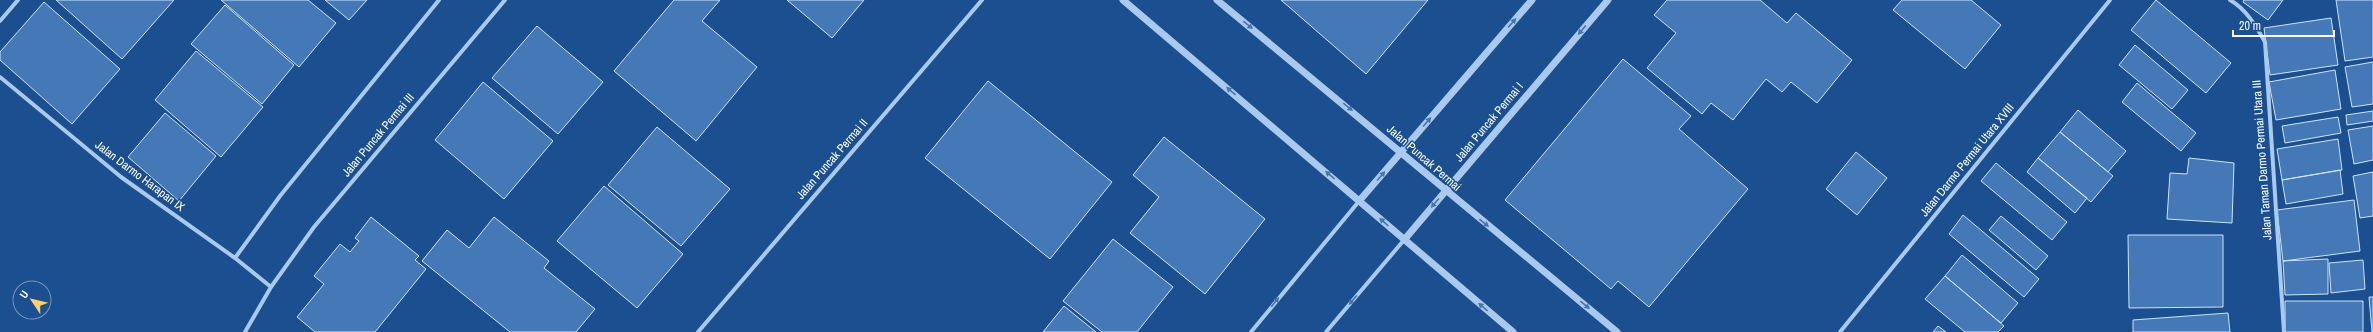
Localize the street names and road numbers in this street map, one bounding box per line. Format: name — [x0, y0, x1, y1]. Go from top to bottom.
street label: Jalan Puncak Permai I — [1451, 79, 1527, 165]
street label: Jalan Taman Darmo Permai Utara III — [2248, 80, 2276, 240]
street label: Jalan Puncak Permai III — [338, 90, 418, 180]
street label: Jalan Darmo Permai Utara XVIII — [1916, 100, 2018, 220]
street label: Jalan Puncak Permai II — [793, 115, 871, 203]
street label: Jalan Puncak Permai — [1383, 121, 1465, 195]
street label: Jalan Darmo Harapan IX — [92, 137, 188, 215]

